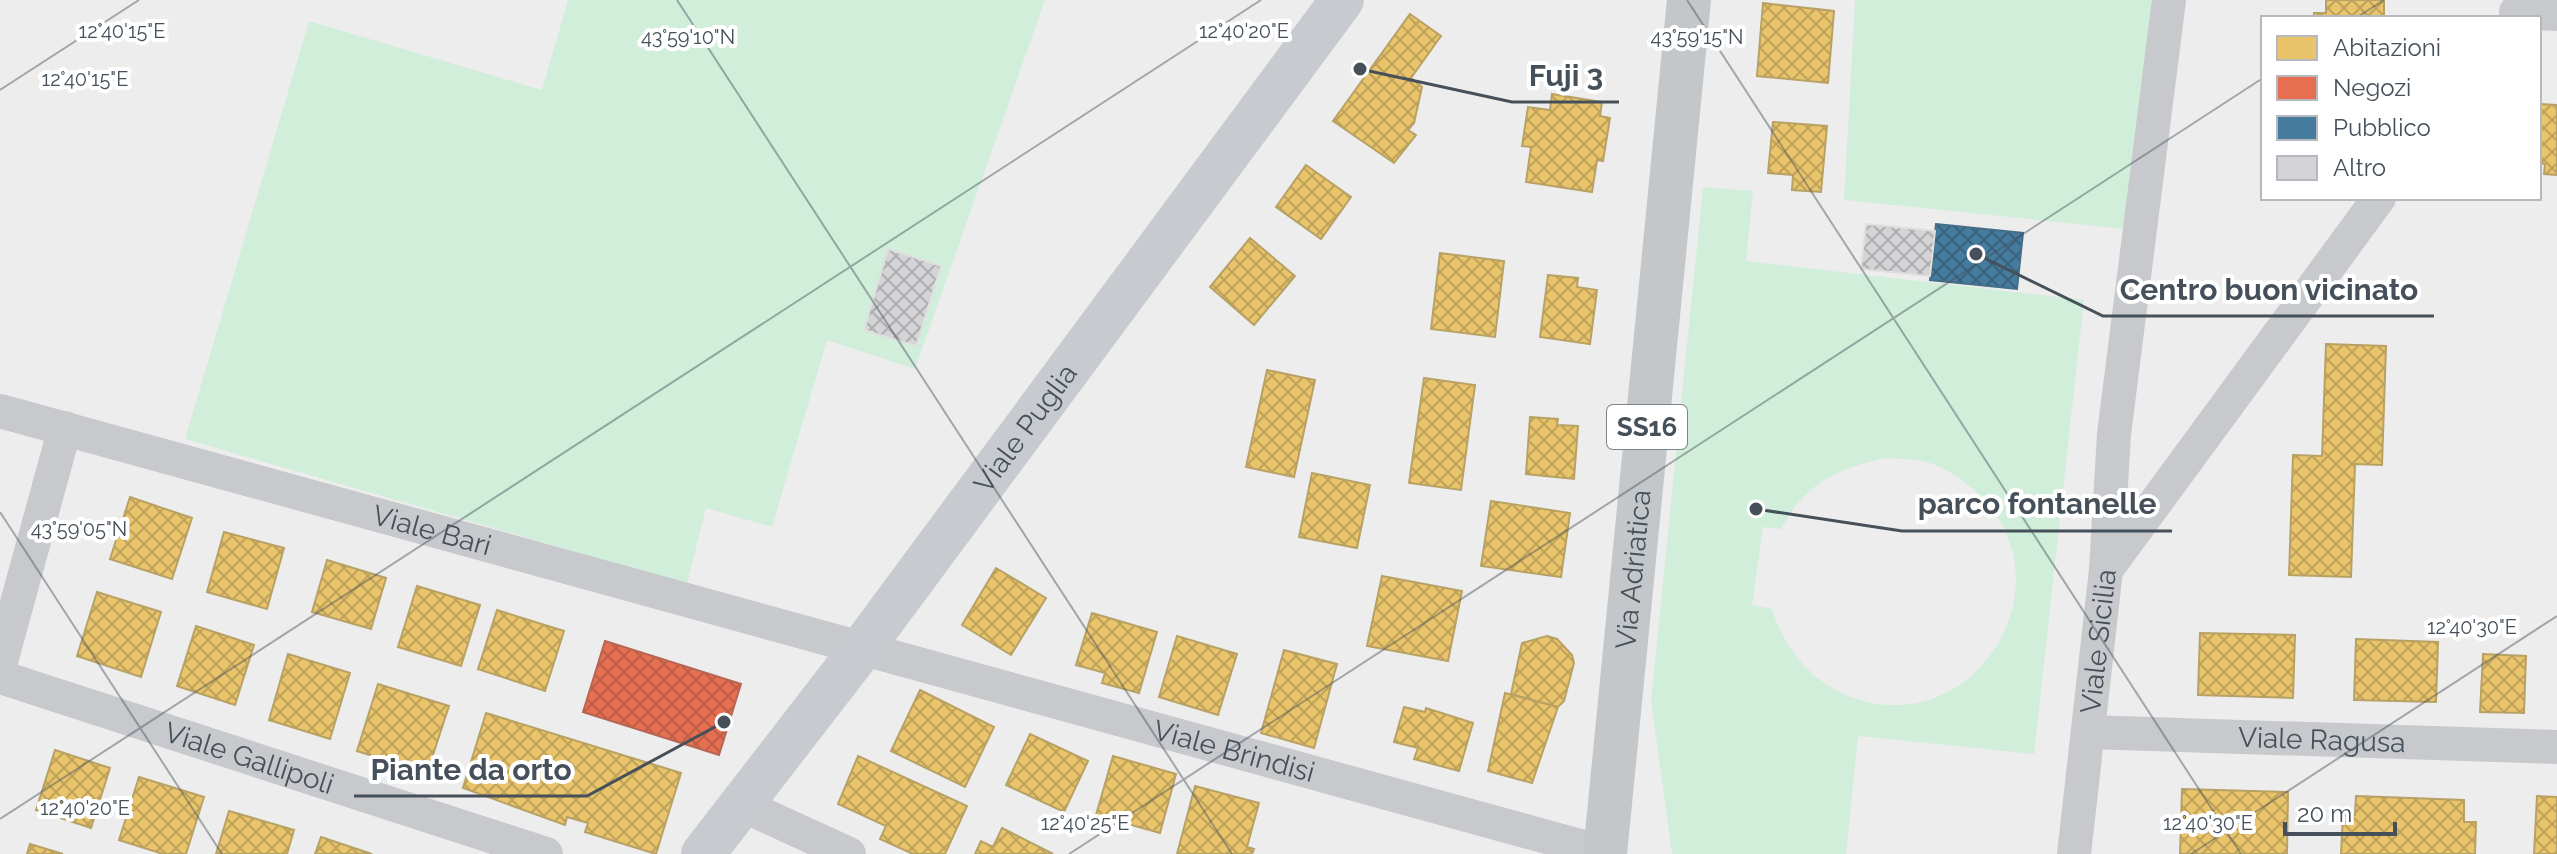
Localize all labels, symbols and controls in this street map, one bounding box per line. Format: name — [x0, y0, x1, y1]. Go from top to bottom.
legend — [2261, 16, 2541, 200]
text: 12°40'15"E — [79, 19, 165, 43]
text: 12°40'20"E — [1199, 19, 1289, 43]
text: 43°59'10"N — [641, 25, 735, 49]
text: 43°59'15"N — [1651, 25, 1743, 49]
text: Abitazioni — [2333, 33, 2441, 62]
callout: Fuji 3 — [1512, 48, 1619, 102]
text: Fuji 3 — [1529, 58, 1603, 93]
text: 12°40'15"E — [42, 67, 128, 91]
text: Negozi — [2333, 73, 2411, 102]
text: Pubblico — [2333, 113, 2431, 142]
text: Altro — [2333, 153, 2386, 182]
callout: Centro buon vicinato — [2103, 262, 2434, 316]
text: Centro buon vicinato — [2120, 272, 2418, 307]
street label: Viale Puglia — [967, 357, 1084, 499]
road number: SS16 — [1607, 405, 1687, 449]
callout: parco fontanelle — [1902, 477, 2172, 531]
text: parco fontanelle — [1918, 486, 2156, 521]
street label: Via Adriatica — [1609, 488, 1657, 651]
street label: Viale Bari — [369, 498, 495, 562]
text: 43°59'05"N — [31, 517, 127, 541]
street label: Viale Sicilia — [2073, 567, 2122, 715]
text: 12°40'30"E — [2427, 615, 2517, 639]
street label: Viale Brindisi — [1150, 713, 1318, 789]
street label: Viale Gallipoli — [160, 715, 338, 801]
street label: Viale Ragusa — [2238, 720, 2406, 759]
callout: Piante da orto — [354, 742, 587, 796]
text: Piante da orto — [370, 752, 572, 787]
scale bar — [2285, 786, 2395, 836]
text: 12°40'20"E — [40, 796, 130, 820]
text: 20 m — [2297, 799, 2352, 828]
text: 12°40'25"E — [1041, 811, 1129, 835]
text: 12°40'30"E — [2163, 811, 2253, 835]

